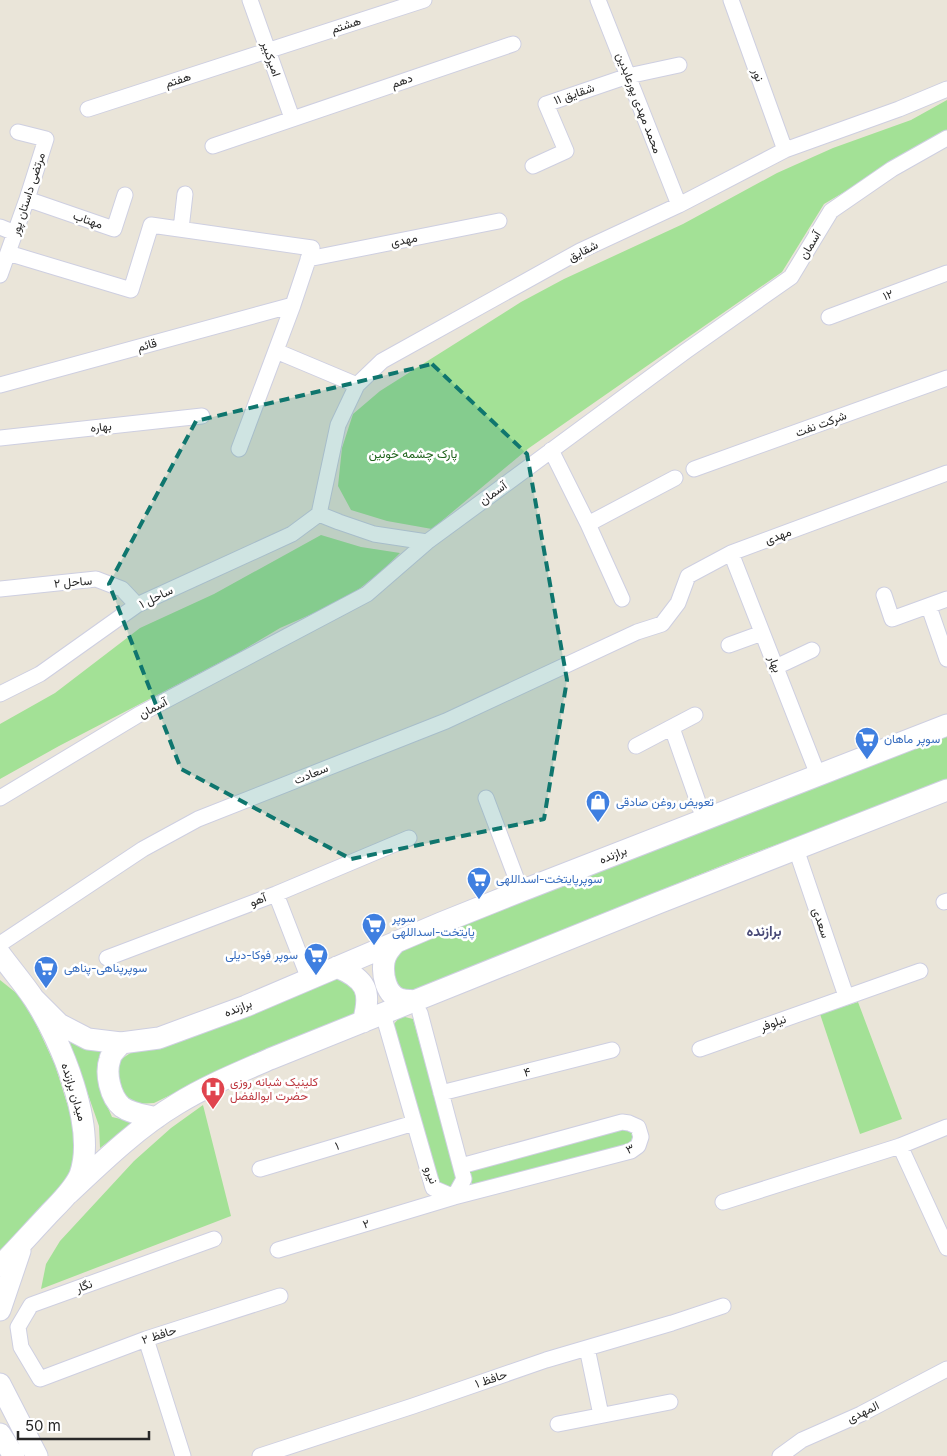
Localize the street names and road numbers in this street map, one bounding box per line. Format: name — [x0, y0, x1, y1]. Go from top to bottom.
street label: هشتم — [329, 13, 363, 37]
street label: امیرکبیر — [257, 38, 284, 79]
street label: محمد مهدی پورعابدین — [612, 50, 666, 156]
street label: نور — [748, 65, 768, 84]
street label: هفتم — [163, 68, 193, 92]
street label: دهم — [389, 70, 415, 92]
street label: شقایق ۱۱ — [552, 80, 596, 108]
street label: مرتضی داستان پور — [7, 150, 49, 239]
street label: مهتاب — [71, 207, 105, 233]
street label: آسمان — [795, 227, 824, 262]
street label: مهدی — [389, 230, 419, 250]
street label: شقایق — [565, 237, 601, 265]
street label: ۱۲ — [881, 286, 895, 303]
street label: قائم — [135, 335, 159, 355]
street label: شرکت نفت — [793, 407, 849, 441]
street label: بهاره — [90, 418, 112, 436]
street label: آسمان — [476, 477, 510, 508]
street label: مهدی — [762, 524, 794, 548]
street label: ساحل ۲ — [53, 572, 93, 592]
street label: ساحل ۱ — [137, 582, 175, 612]
street label: بهار — [764, 652, 785, 675]
street label: آسمان — [136, 693, 171, 721]
street label: سعادت — [291, 760, 330, 787]
street label: برازنده — [597, 842, 629, 868]
street label: آهو — [247, 889, 270, 910]
street label: سعدی — [808, 906, 834, 940]
street label: برازنده — [222, 995, 254, 1021]
street label: نیلوفر — [757, 1011, 788, 1035]
street label: میدان برازنده — [58, 1061, 90, 1123]
street label: ۴ — [522, 1063, 532, 1080]
street label: ۱ — [333, 1138, 341, 1153]
street label: ۳ — [623, 1140, 637, 1157]
street label: نیرو — [420, 1164, 442, 1186]
street label: ۲ — [361, 1215, 371, 1232]
street label: نگار — [72, 1276, 95, 1297]
street label: حافظ ۲ — [140, 1322, 178, 1347]
street label: حافظ ۱ — [473, 1366, 509, 1391]
street label: المهدی — [844, 1397, 882, 1427]

